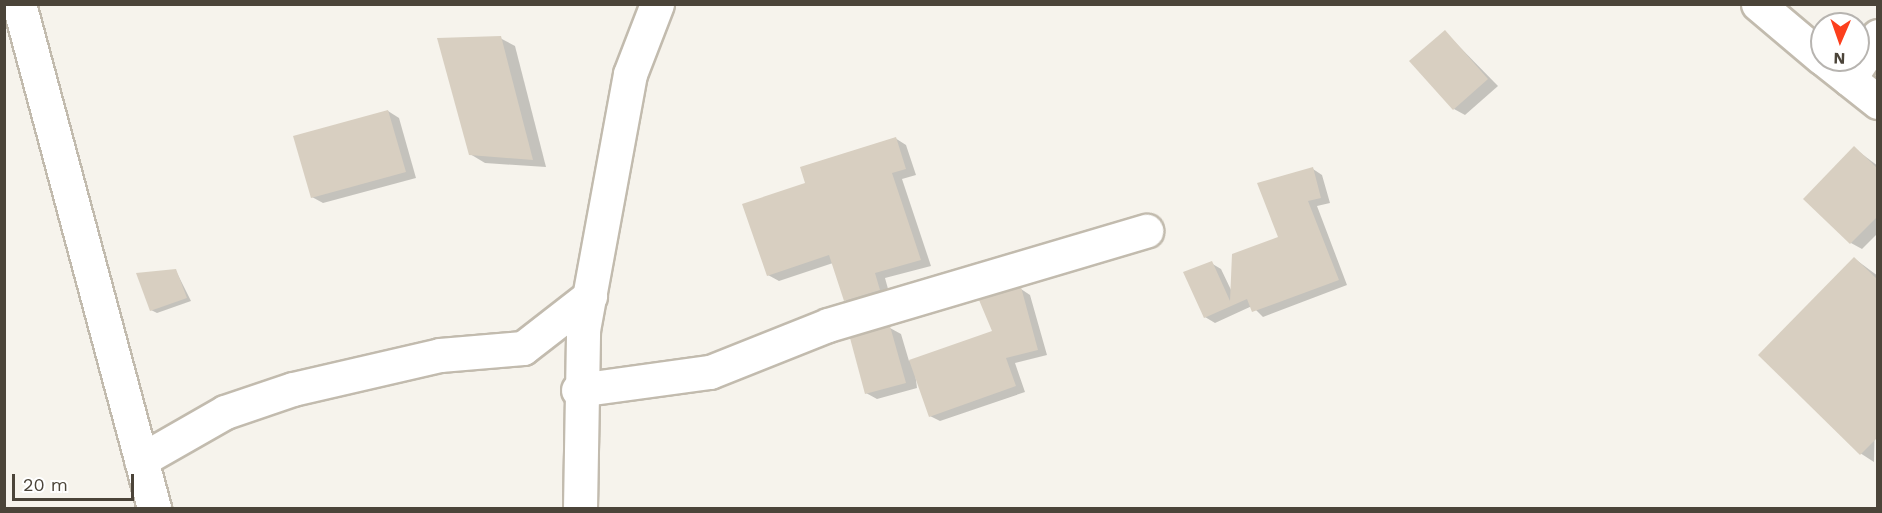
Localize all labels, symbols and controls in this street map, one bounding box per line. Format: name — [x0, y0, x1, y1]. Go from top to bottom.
north arrow — [1810, 12, 1870, 72]
text: N — [1833, 49, 1846, 68]
scale bar — [15, 462, 136, 500]
text: 20 m — [23, 474, 68, 495]

